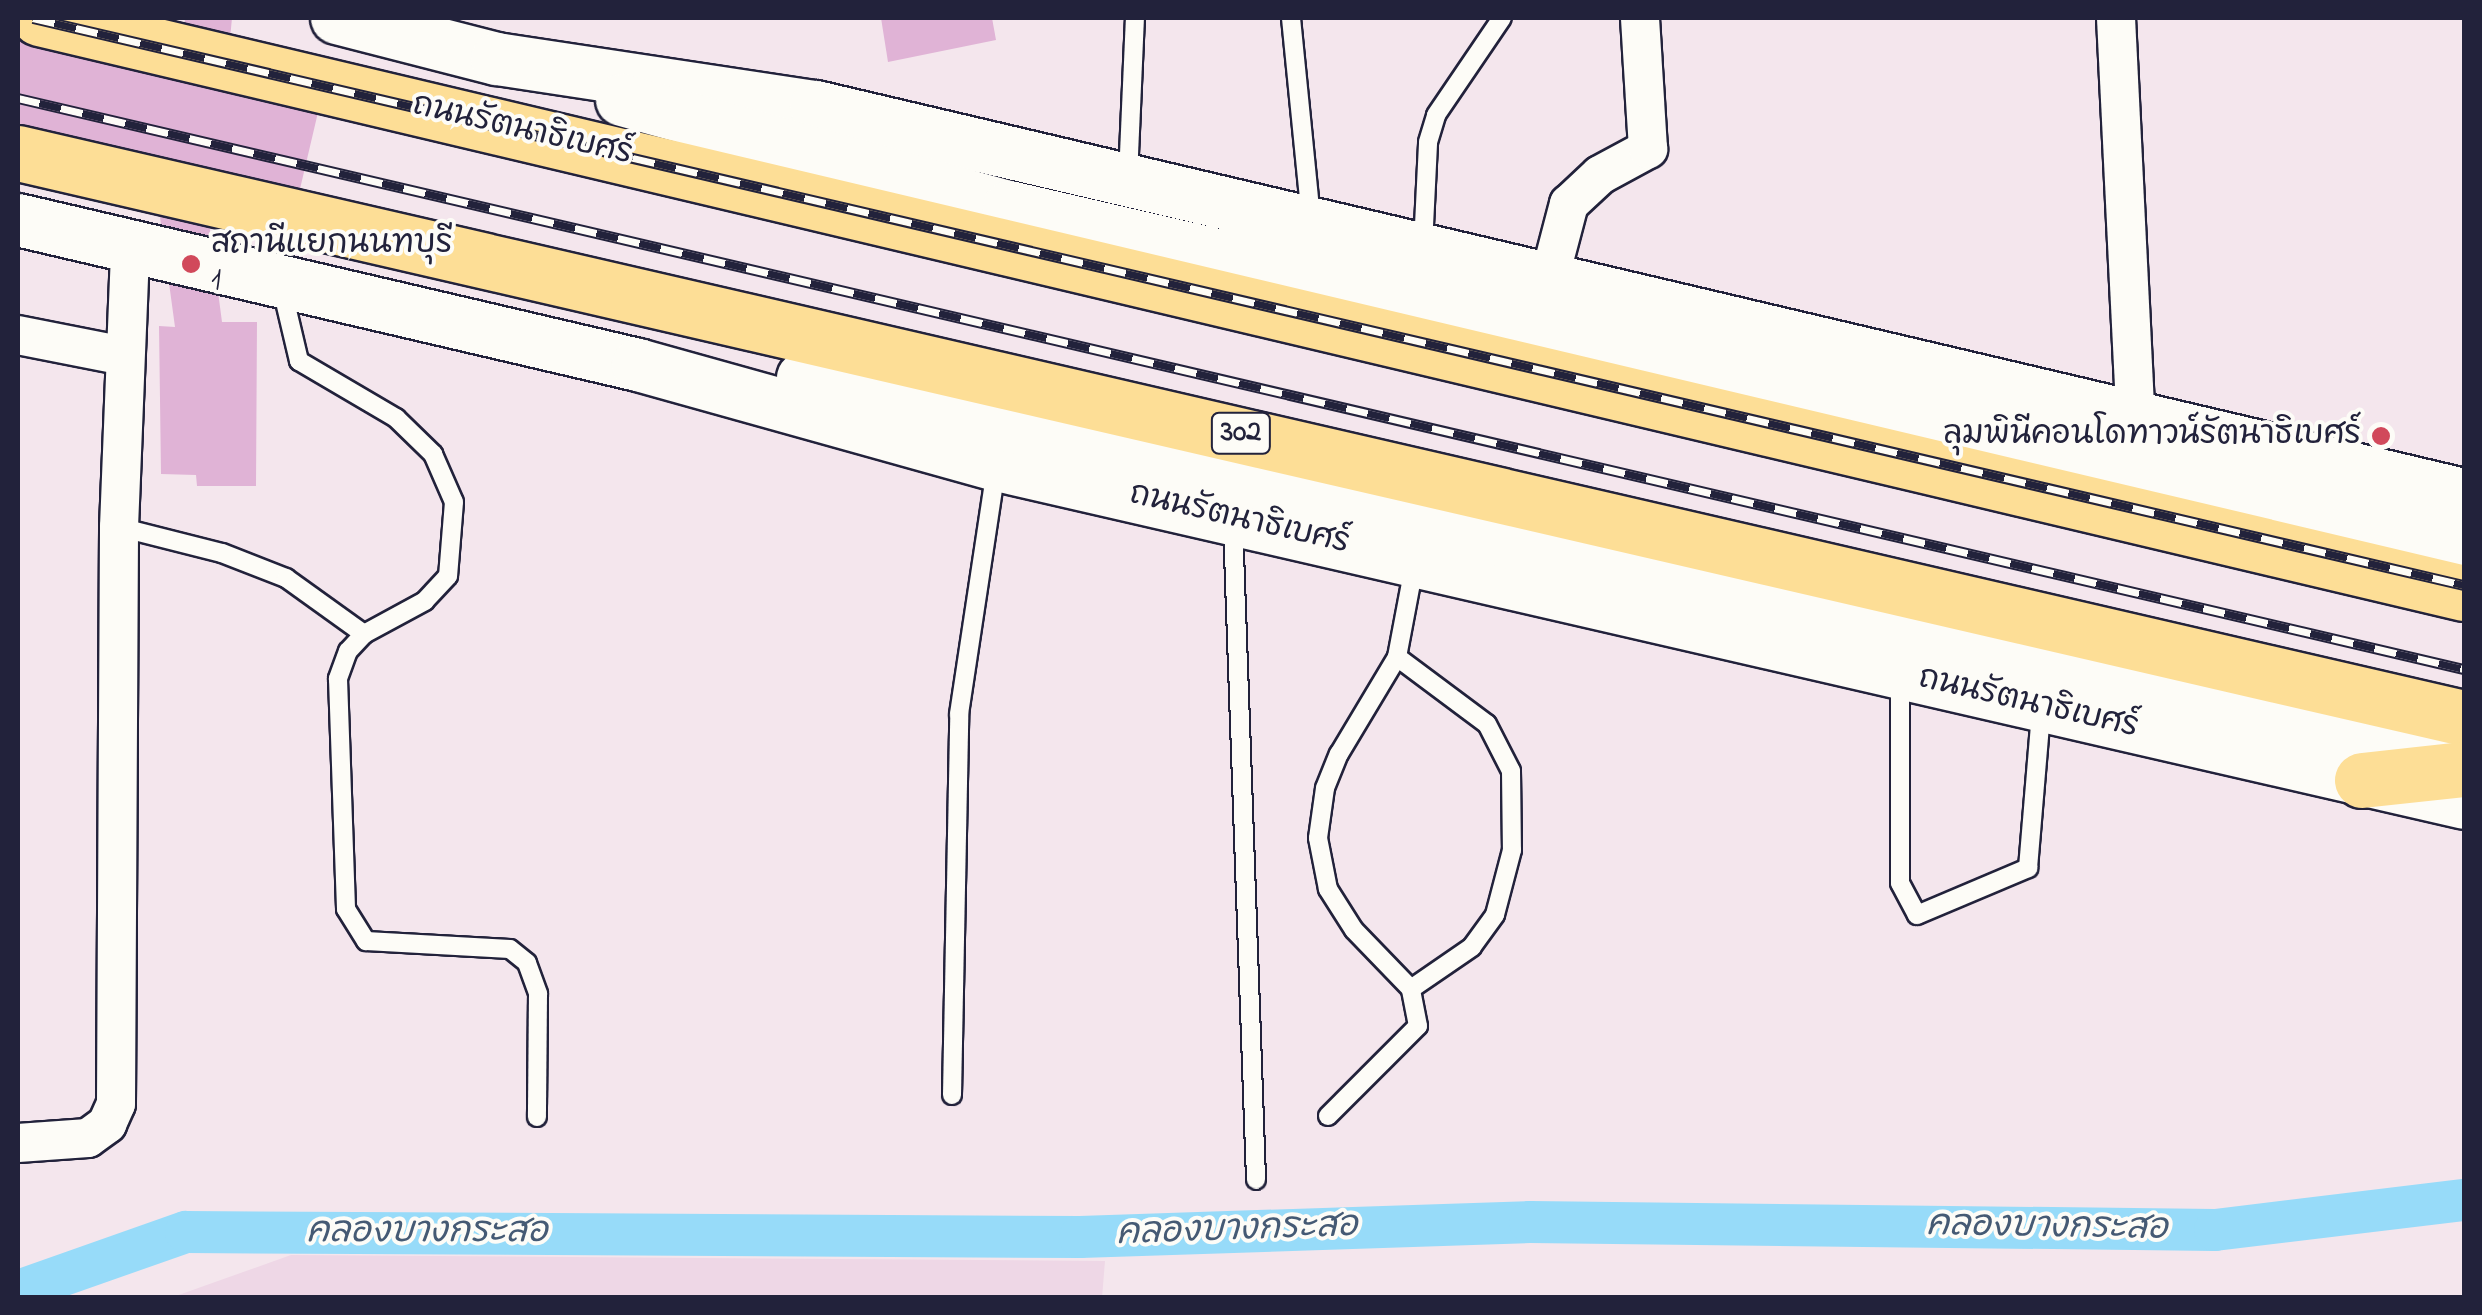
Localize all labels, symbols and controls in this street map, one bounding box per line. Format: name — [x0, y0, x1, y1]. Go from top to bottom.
street label: ถนนรัตนาธิเบศร์ — [408, 87, 636, 175]
place label: สถานีแยกนนทบุรี 1 — [211, 227, 452, 302]
marker: สถานีแยกนนทบุรี 1 — [180, 253, 202, 275]
road number: 302 — [1208, 408, 1274, 458]
place label: ลุมพินีคอนโดทาวน์รัตนาธิเบศร์ — [1943, 417, 2361, 455]
marker: ลุมพินีคอนโดทาวน์รัตนาธิเบศร์ — [2370, 425, 2392, 447]
street label: ถนนรัตนาธิเบศร์ — [1125, 476, 1353, 564]
street label: ถนนรัตนาธิเบศร์ — [1914, 660, 2142, 748]
water label: คลองบางกระสอ — [1926, 1205, 2168, 1251]
water label: คลองบางกระสอ — [1116, 1206, 1358, 1256]
water label: คลองบางกระสอ — [306, 1212, 548, 1254]

